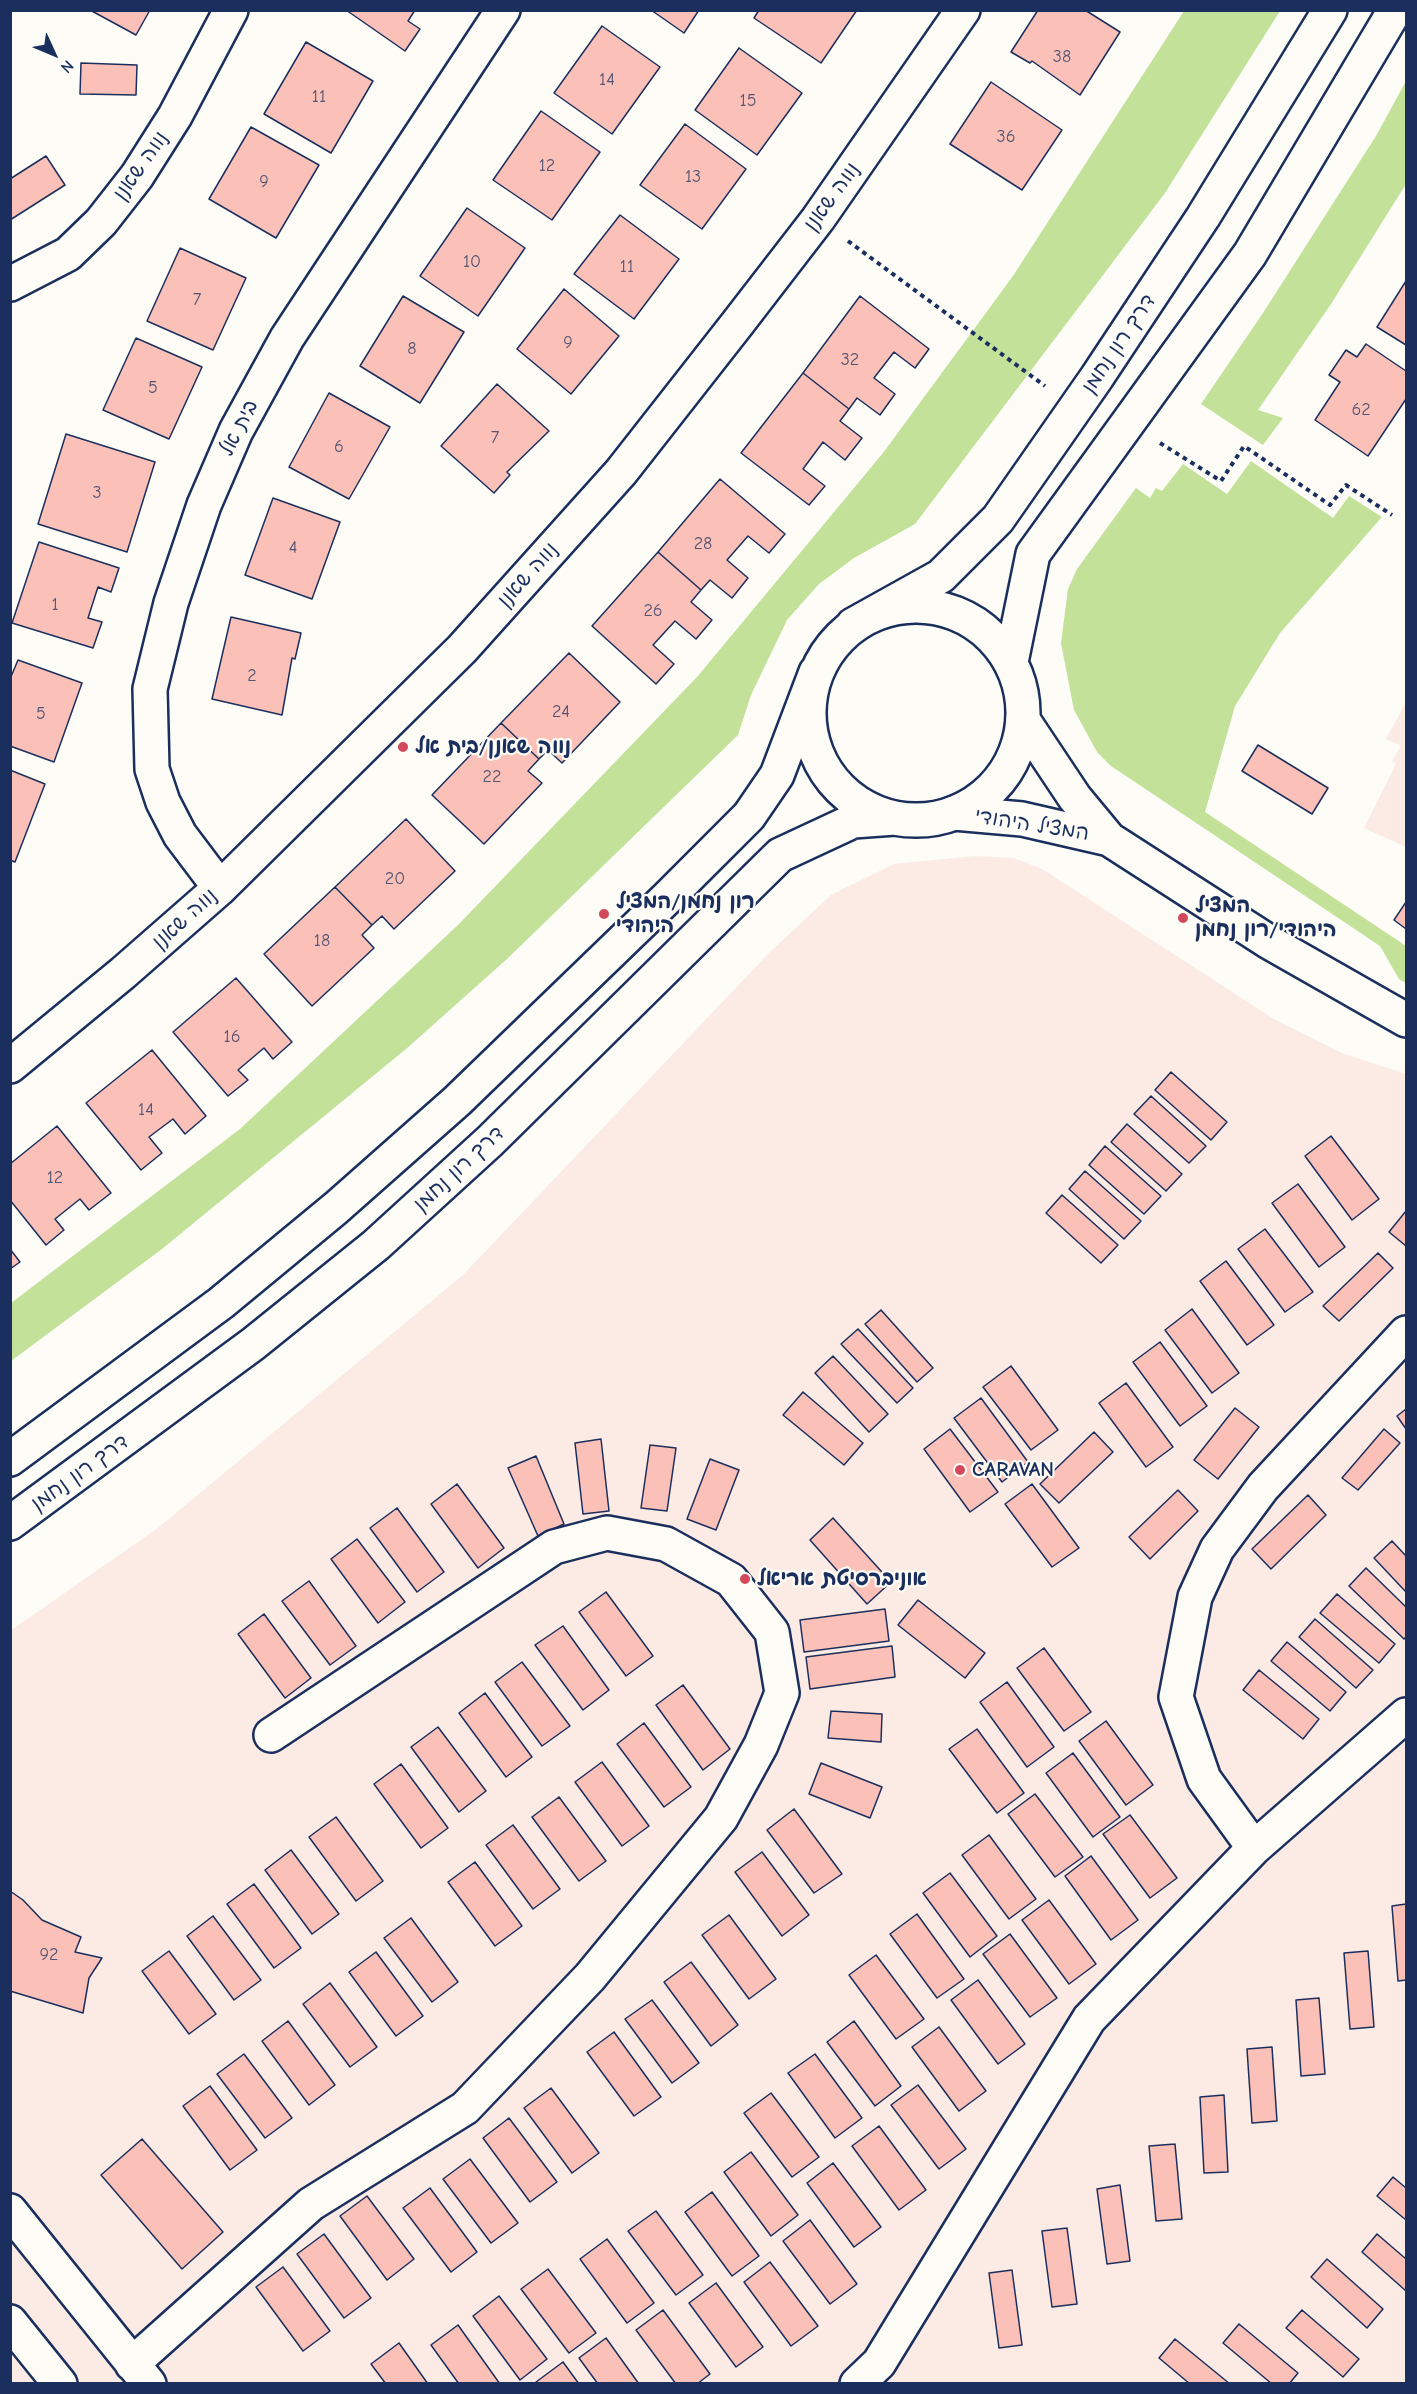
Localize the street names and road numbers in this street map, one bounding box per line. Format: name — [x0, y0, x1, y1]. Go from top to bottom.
street label: נווה שאנן — [108, 127, 174, 205]
street label: נווה שאנן — [799, 158, 865, 236]
street label: דרך רון נחמן — [1077, 290, 1161, 398]
street label: בית אל — [214, 396, 264, 460]
street label: נווה שאנן — [492, 537, 564, 613]
street label: המציל היהודי — [973, 804, 1091, 846]
street label: נווה שאנן — [147, 883, 223, 955]
street label: דרך רון נחמן — [409, 1121, 509, 1217]
street label: דרך רון נחמן — [26, 1429, 134, 1517]

